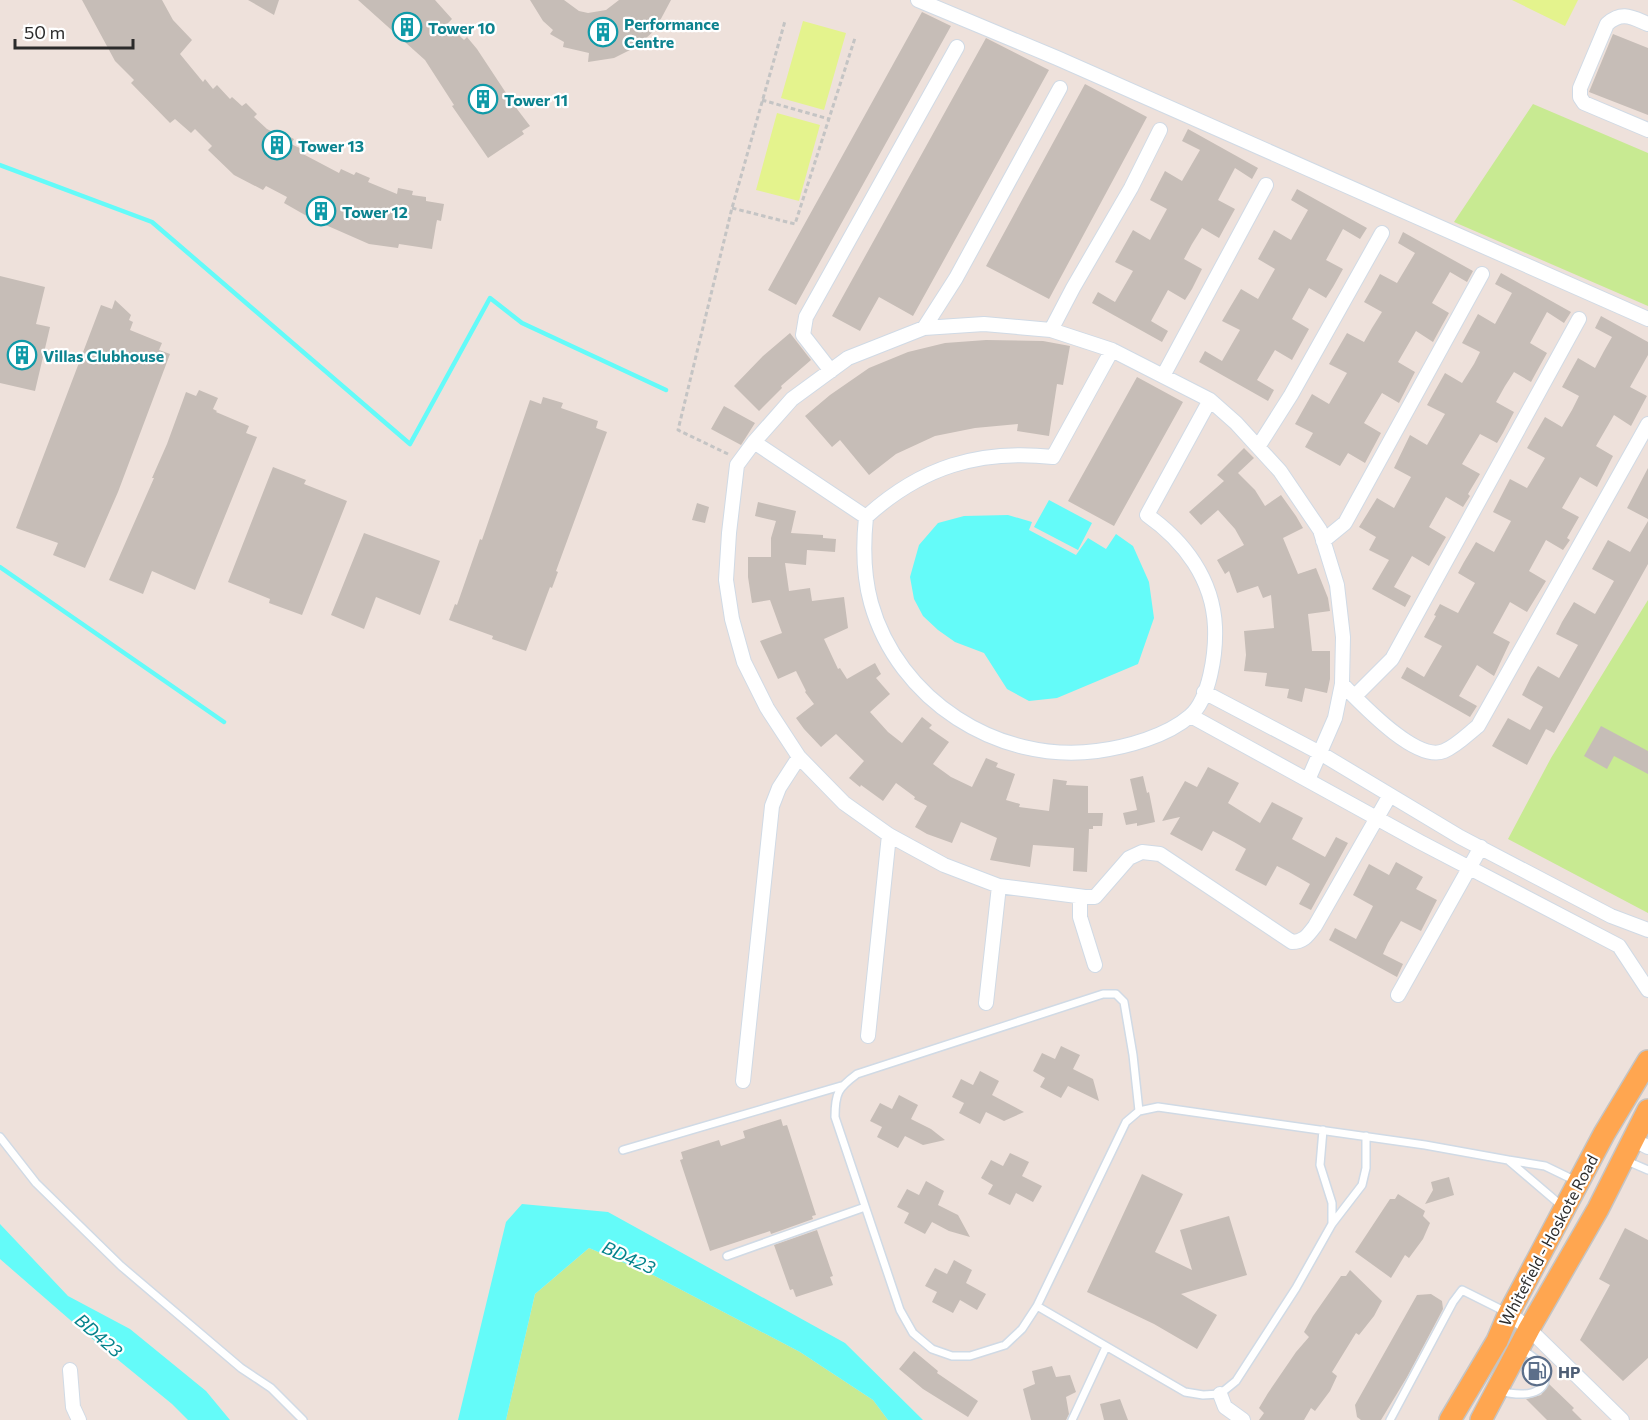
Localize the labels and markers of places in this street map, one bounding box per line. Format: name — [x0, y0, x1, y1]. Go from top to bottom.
building icon: Tower 10 — [391, 11, 423, 43]
place label: Performance Centre — [624, 14, 719, 51]
building icon: Performance Centre — [587, 16, 619, 48]
place label: Tower 10 — [428, 18, 495, 37]
building icon: Tower 11 — [467, 83, 499, 115]
place label: Tower 11 — [504, 90, 568, 109]
building icon: Tower 13 — [261, 129, 293, 161]
place label: Tower 13 — [298, 136, 364, 155]
building icon: Tower 12 — [305, 195, 337, 227]
place label: Tower 12 — [342, 202, 408, 221]
building icon: Villas Clubhouse — [6, 339, 38, 371]
place label: Villas Clubhouse — [43, 346, 164, 365]
fuel station icon: HP — [1521, 1355, 1553, 1387]
place label: HP — [1558, 1362, 1580, 1381]

